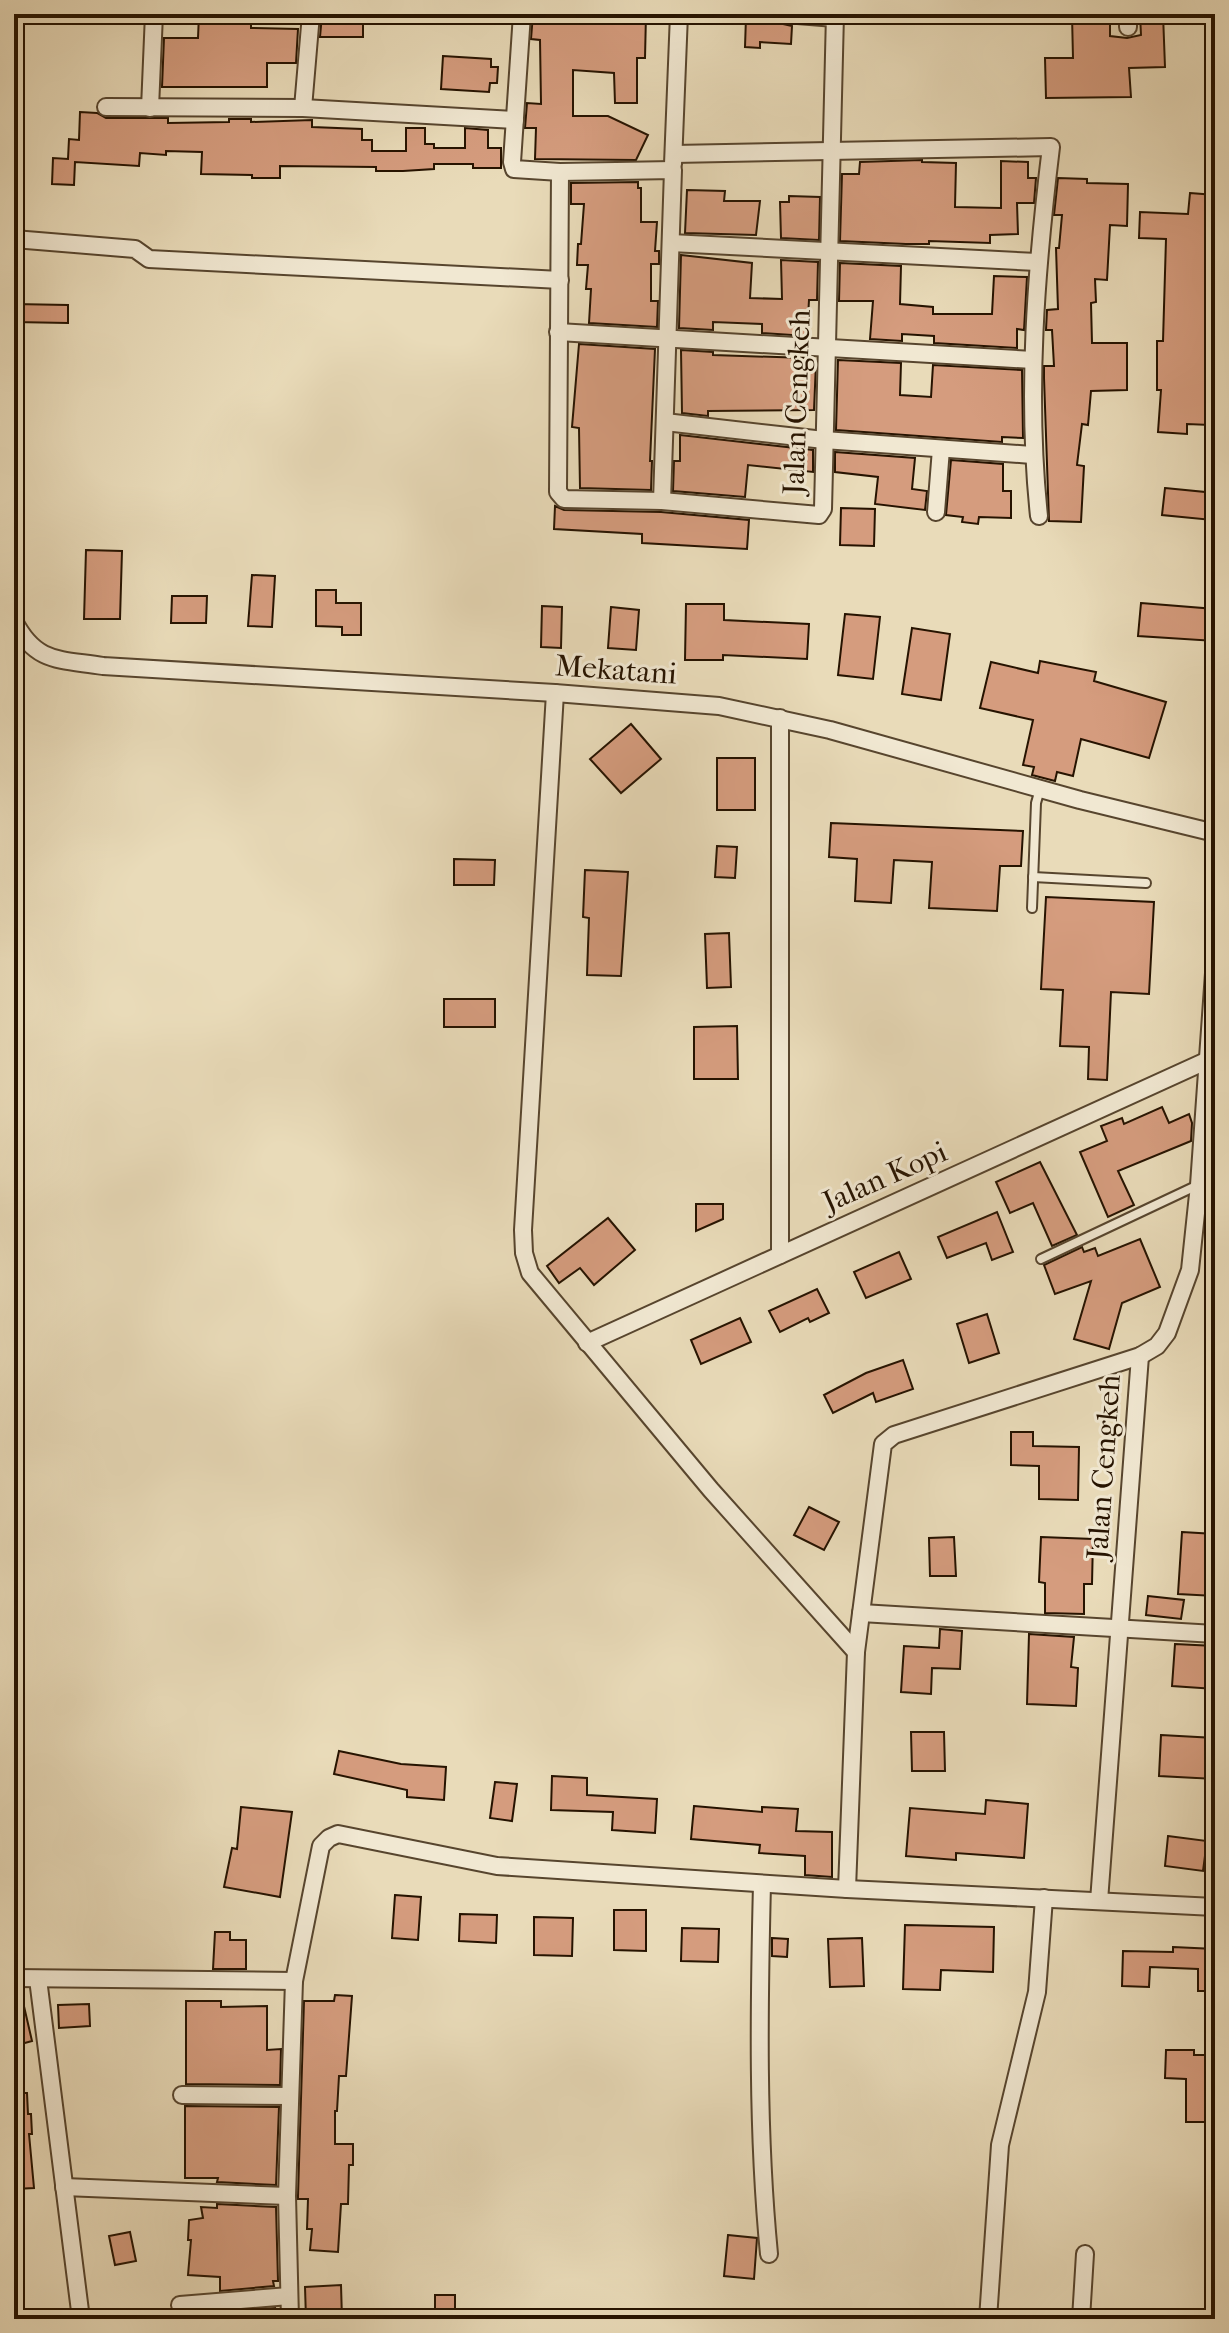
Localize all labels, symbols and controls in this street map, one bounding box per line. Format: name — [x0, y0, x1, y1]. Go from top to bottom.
street label: Jalan Cengkeh — [776, 309, 818, 497]
street label: Mekatani — [554, 648, 678, 692]
street label: Jalan Kopi — [816, 1134, 953, 1221]
street label: Jalan Cengkeh — [1080, 1373, 1128, 1563]

